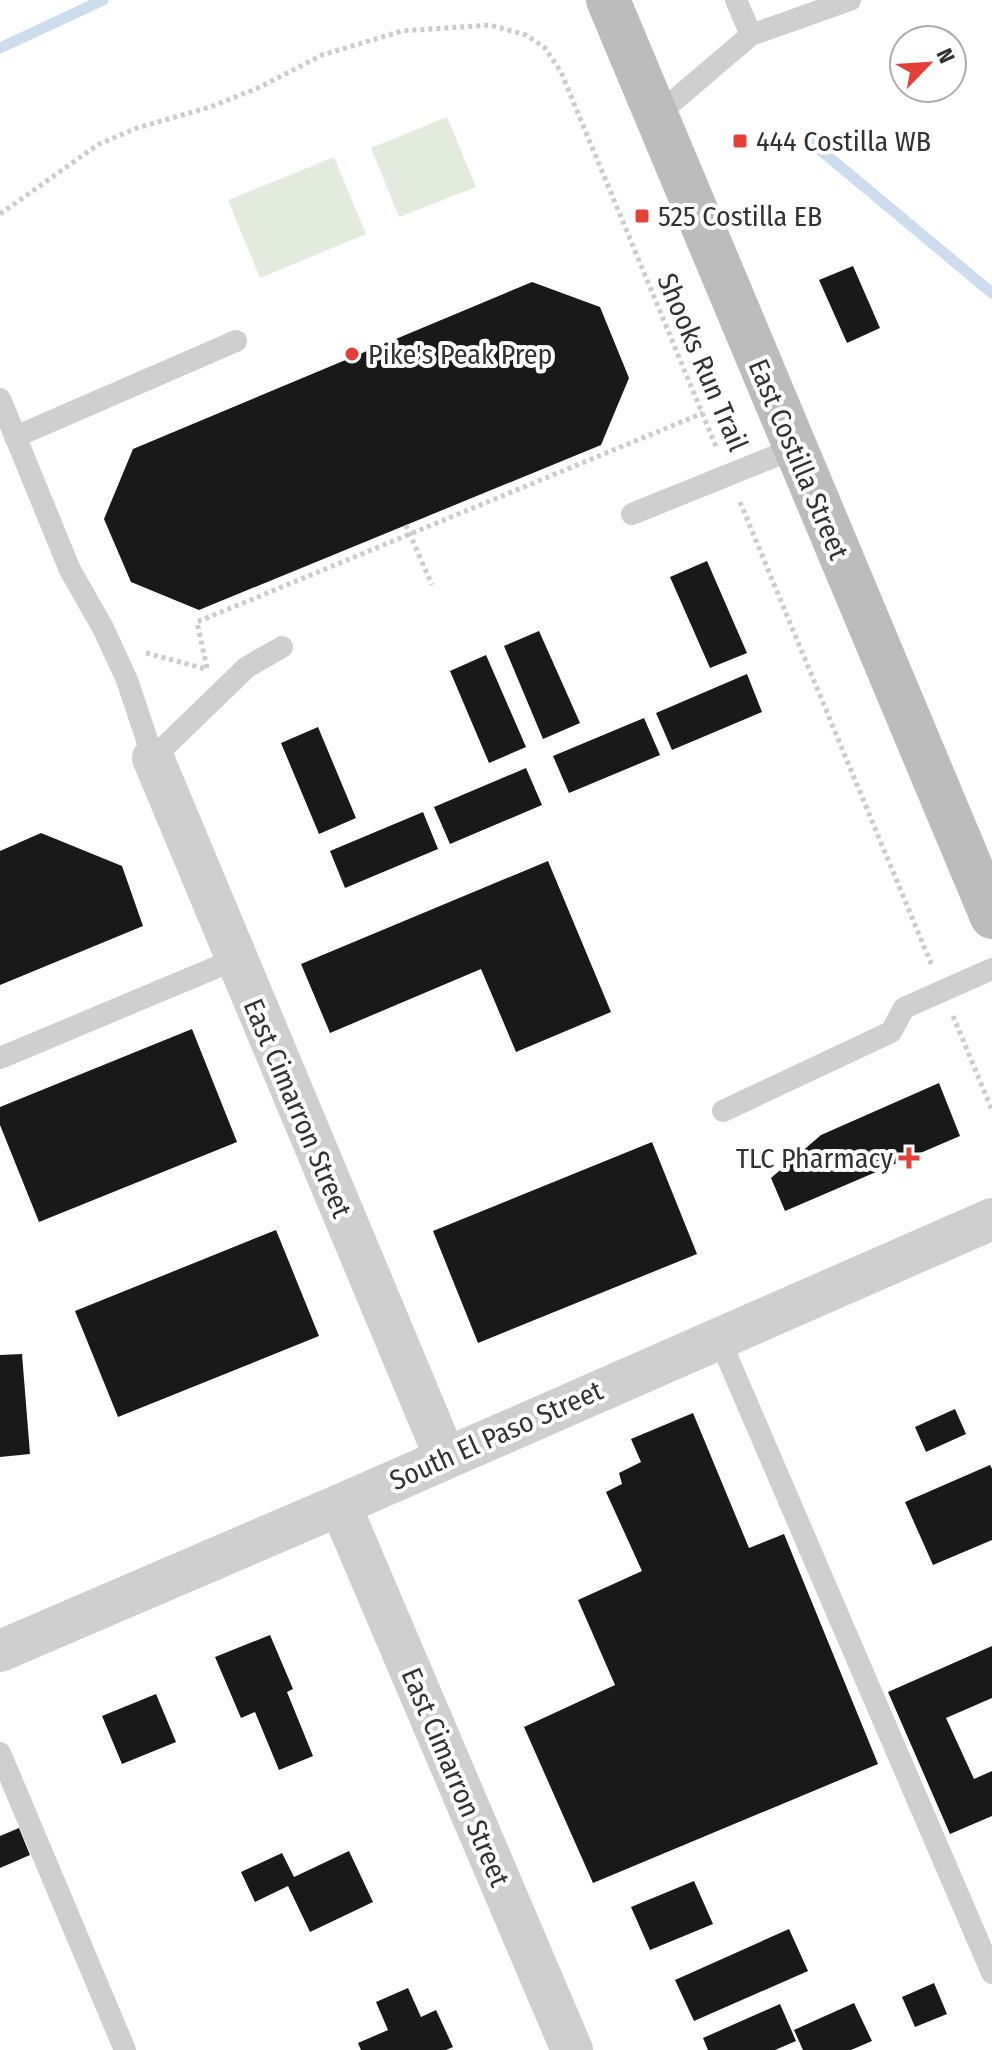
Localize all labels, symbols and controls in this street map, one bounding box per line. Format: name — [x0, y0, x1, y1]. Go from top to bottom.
north arrow — [888, 24, 968, 104]
text: N — [931, 44, 961, 67]
place label: 444 Costilla WB — [756, 125, 931, 158]
marker: 444 Costilla WB — [731, 132, 749, 150]
place label: 525 Costilla EB — [658, 200, 822, 233]
marker: 525 Costilla EB — [633, 207, 651, 225]
street label: Shooks Run Trail — [650, 268, 755, 456]
place label: Pike's Peak Prep — [368, 338, 553, 371]
marker: Pike's Peak Prep — [343, 345, 361, 363]
street label: East Costilla Street — [741, 354, 856, 565]
street label: East Cimarron Street — [237, 994, 359, 1223]
place label: TLC Pharmacy — [736, 1142, 894, 1175]
marker: TLC Pharmacy — [900, 1149, 918, 1167]
street label: South El Paso Street — [385, 1373, 609, 1497]
street label: East Cimarron Street — [395, 1663, 517, 1892]

